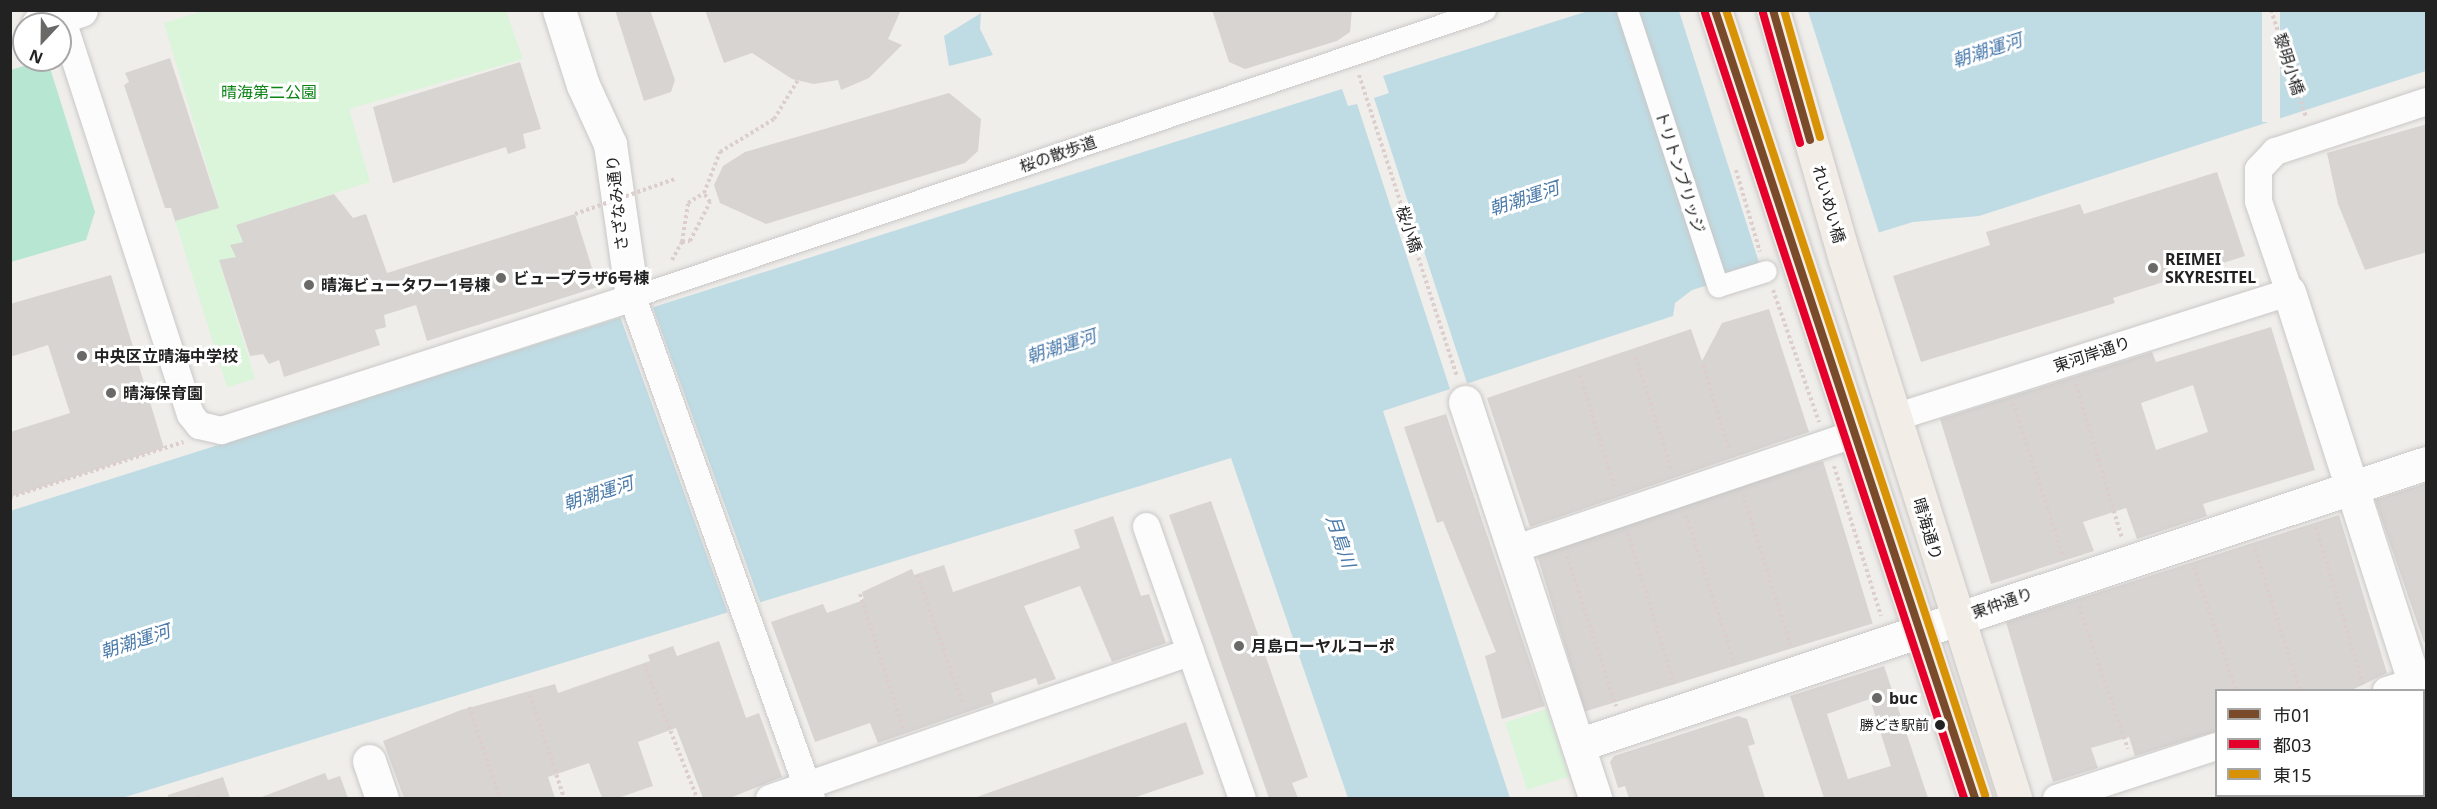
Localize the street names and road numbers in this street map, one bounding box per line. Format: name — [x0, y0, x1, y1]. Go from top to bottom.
street label: 黎明小橋 — [2270, 31, 2308, 97]
street label: トリトンブリッジ — [1651, 108, 1709, 236]
street label: 桜の散歩道 — [1017, 132, 1099, 176]
street label: さざなみ通り — [602, 154, 632, 252]
street label: れいめい橋 — [1809, 163, 1849, 245]
street label: 桜小橋 — [1392, 203, 1426, 255]
street label: 東河岸通り — [2051, 333, 2133, 375]
street label: 晴海通り — [1909, 496, 1947, 562]
street label: 東仲通り — [1969, 584, 2035, 622]

